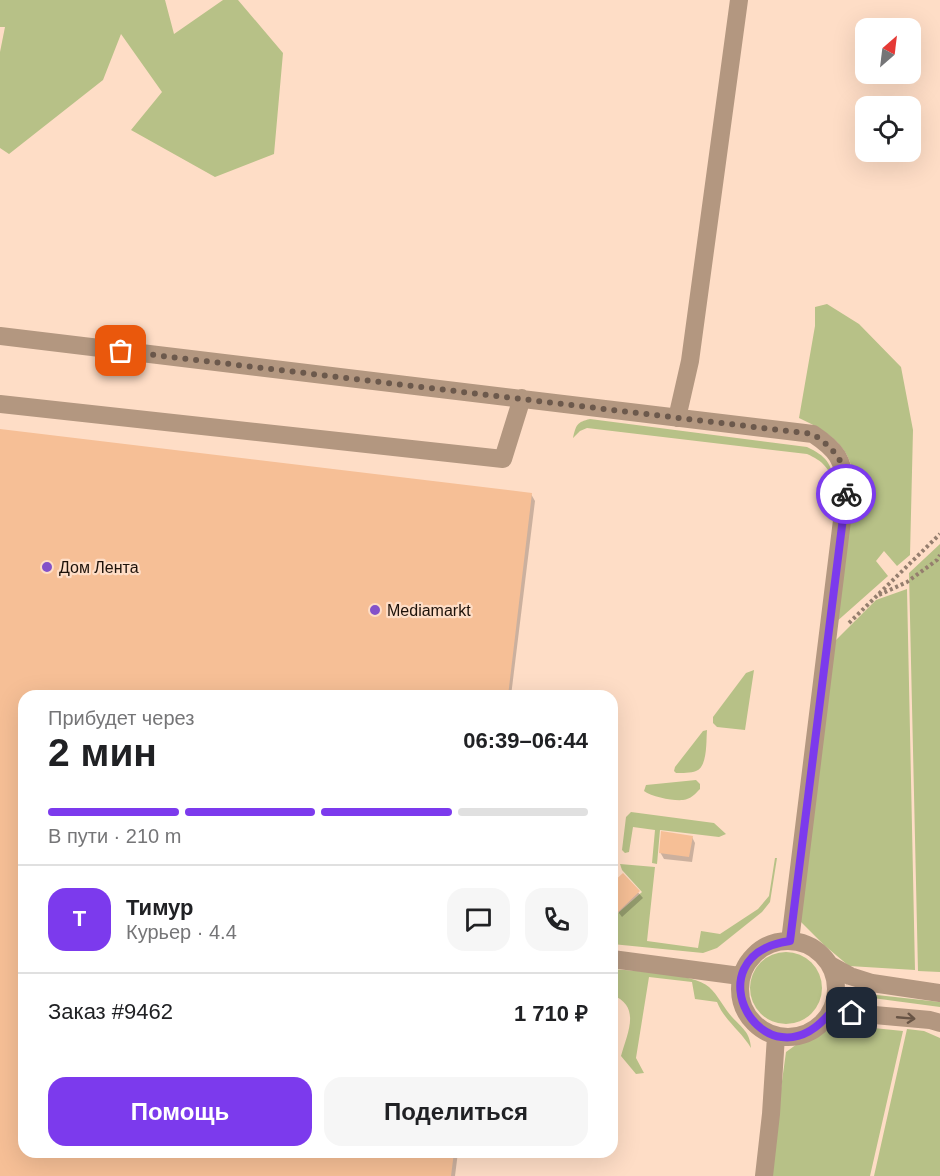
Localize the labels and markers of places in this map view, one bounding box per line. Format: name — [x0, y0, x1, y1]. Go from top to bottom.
pin — [95, 325, 146, 376]
place label: Дом Лента — [59, 559, 139, 576]
marker: Дом Лента — [40, 560, 54, 574]
place label: Mediamarkt — [387, 602, 471, 619]
marker: Mediamarkt — [368, 603, 382, 617]
pin — [826, 987, 877, 1038]

